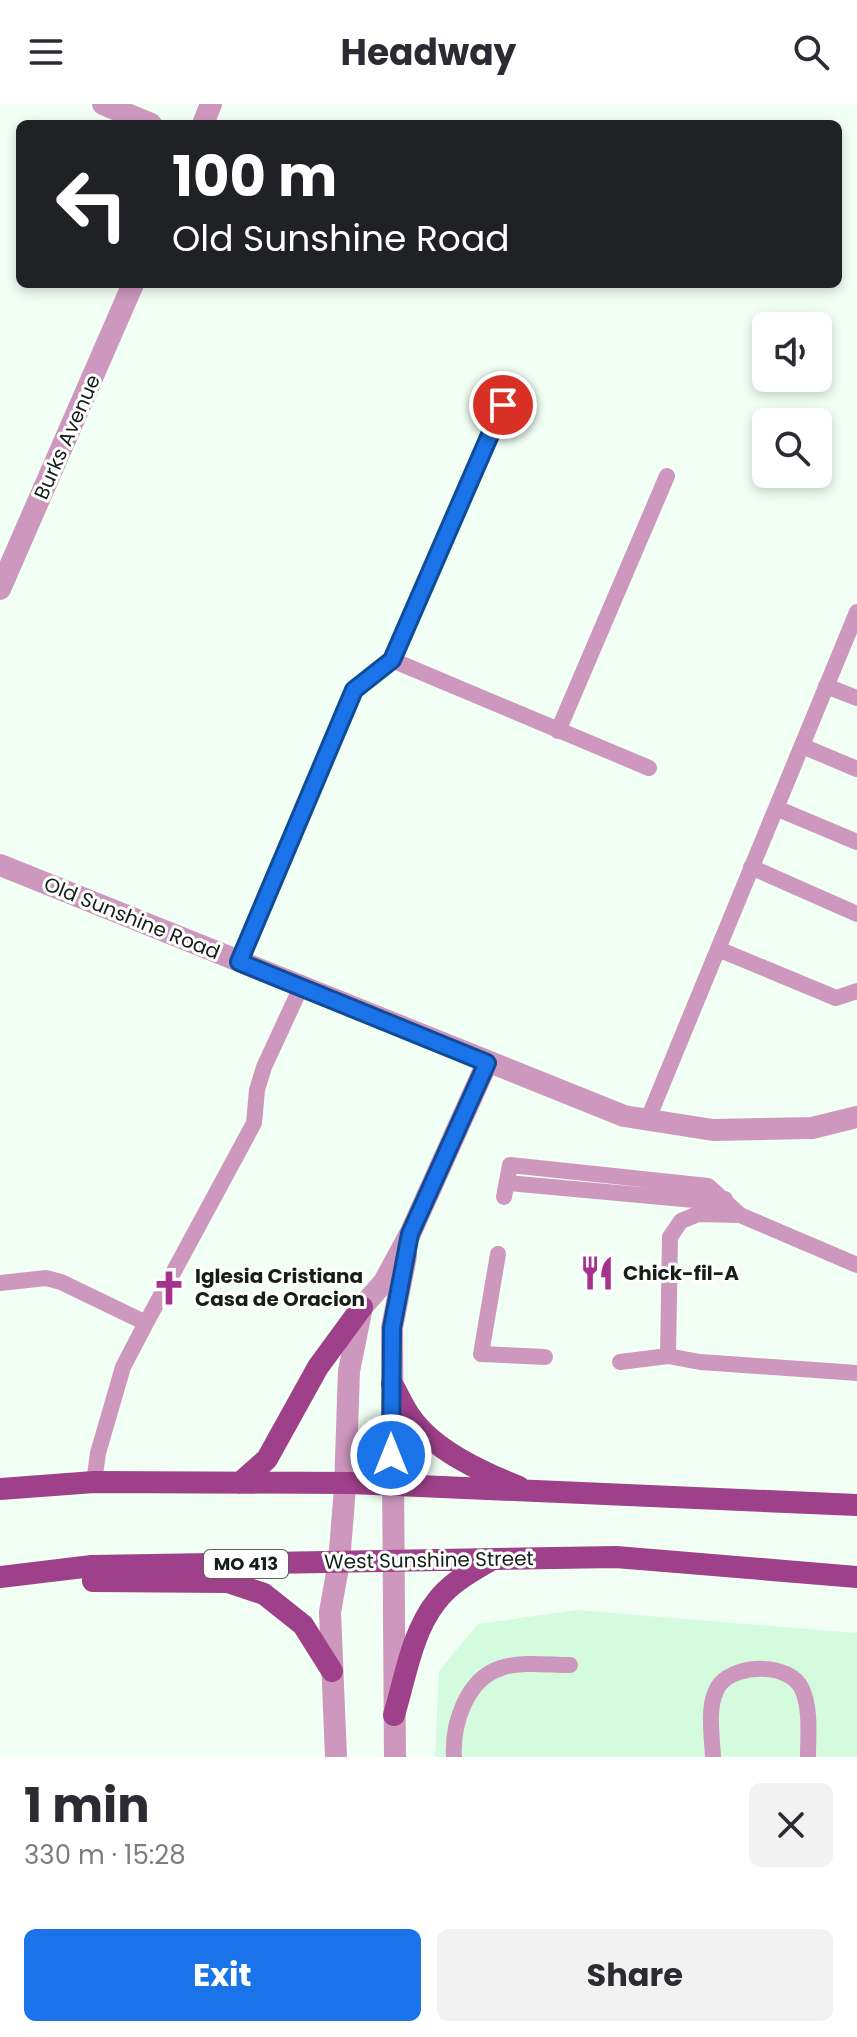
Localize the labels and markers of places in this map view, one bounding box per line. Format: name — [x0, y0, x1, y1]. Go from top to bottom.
pin — [469, 371, 537, 439]
restaurant icon: Chick-fil-A — [578, 1254, 616, 1292]
place label: Chick-fil-A — [623, 1259, 739, 1287]
place label: Iglesia Cristiana Casa de Oracion — [195, 1262, 365, 1313]
church icon: Iglesia Cristiana Casa de Oracion — [150, 1269, 188, 1307]

